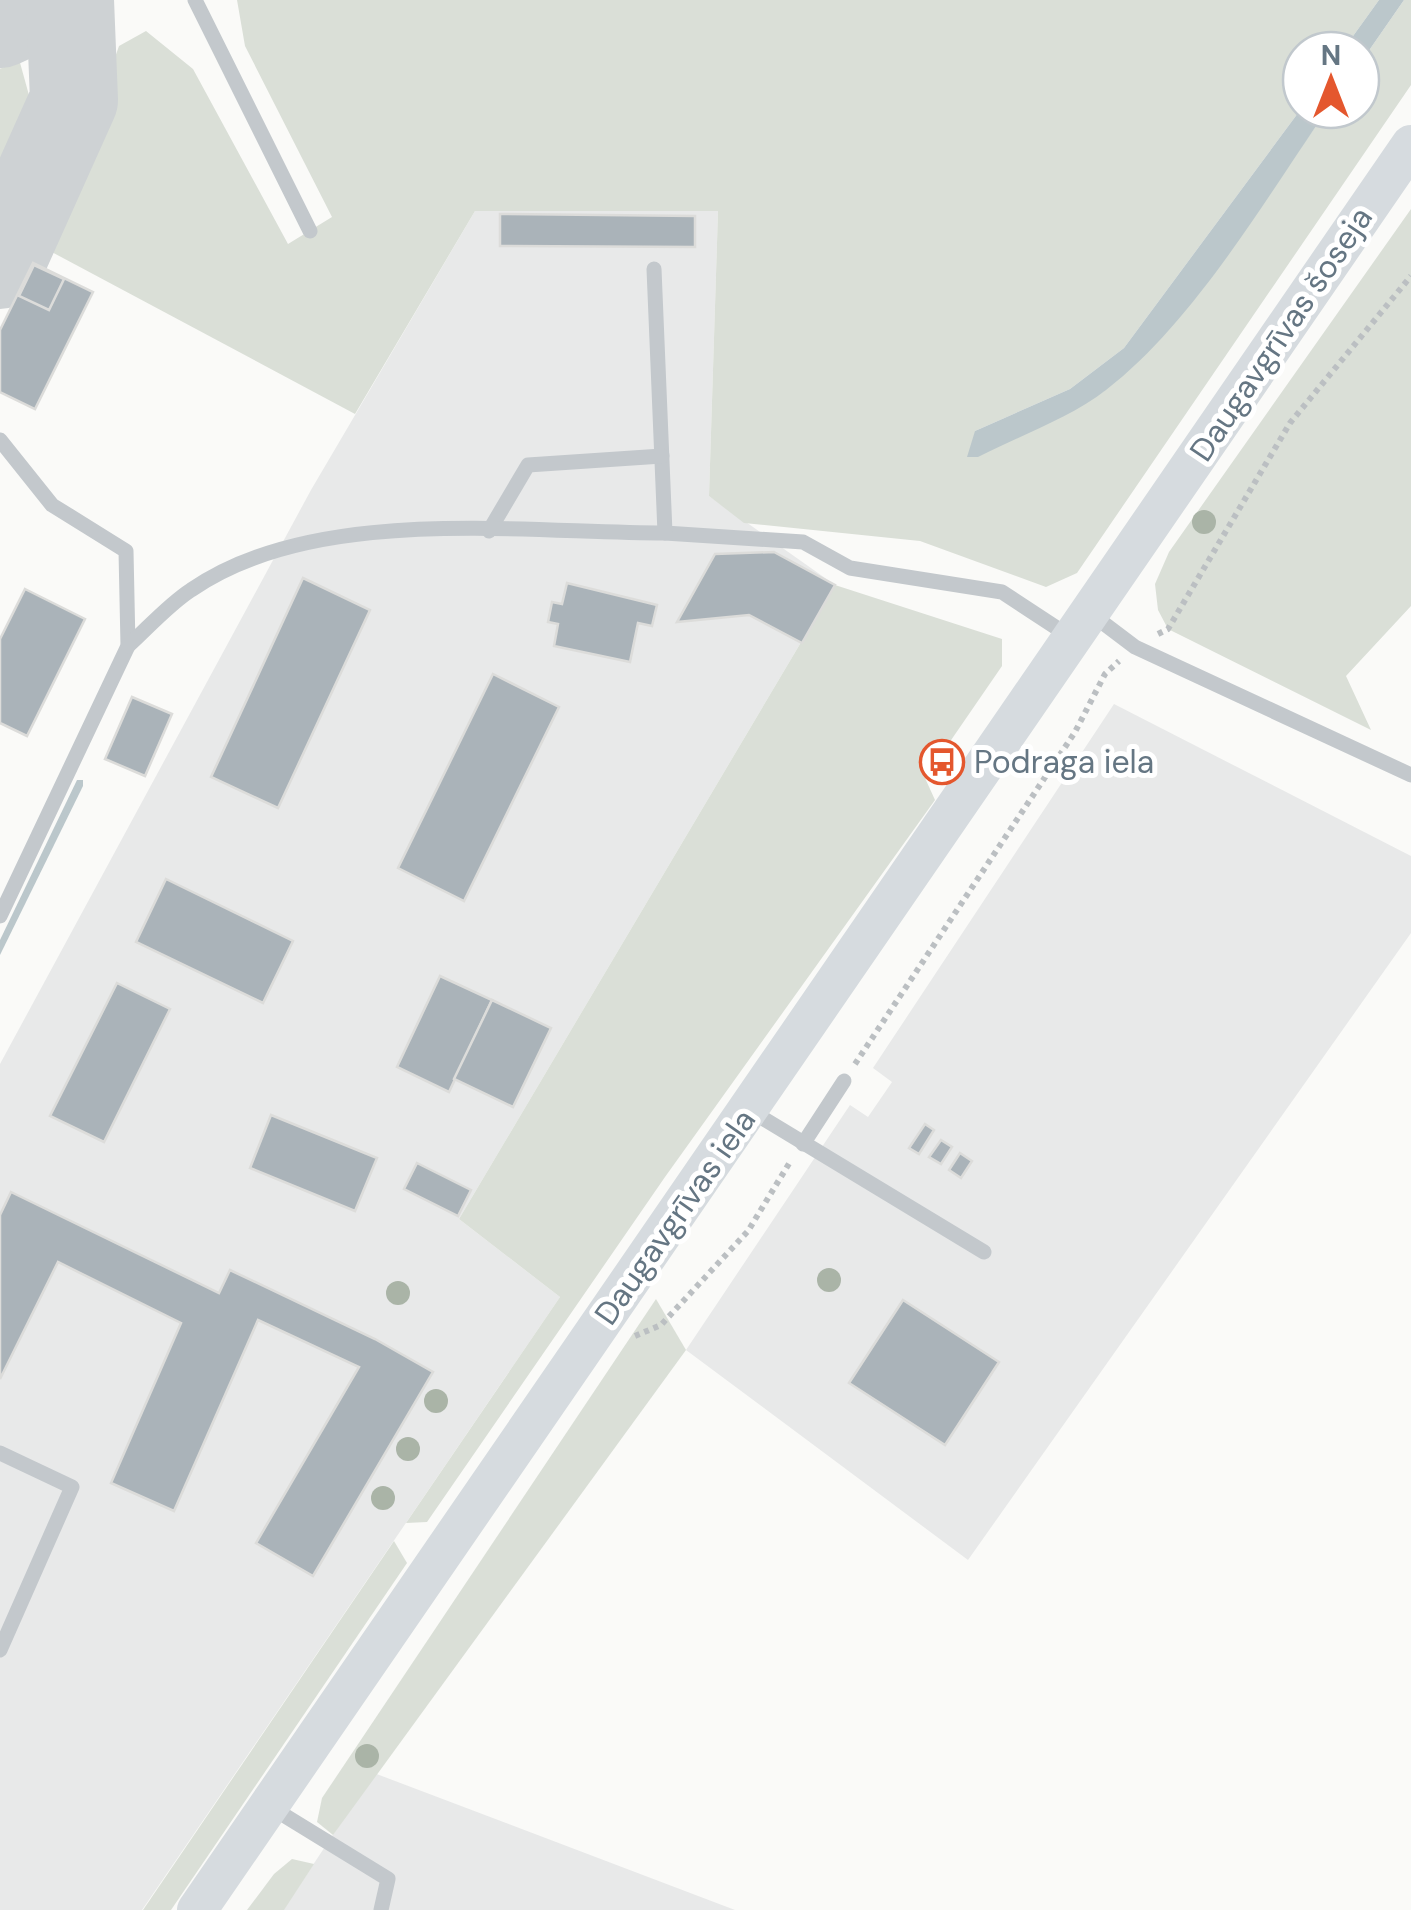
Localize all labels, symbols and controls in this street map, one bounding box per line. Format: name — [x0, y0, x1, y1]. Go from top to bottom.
north arrow — [1281, 30, 1381, 130]
text: N — [1321, 37, 1341, 74]
street label: Daugavgrīvas šoseja — [1180, 199, 1382, 469]
bus stop icon: Podraga iela — [919, 739, 965, 785]
place label: Podraga iela — [974, 741, 1154, 783]
street label: Daugavgrīvas iela — [585, 1101, 765, 1333]

